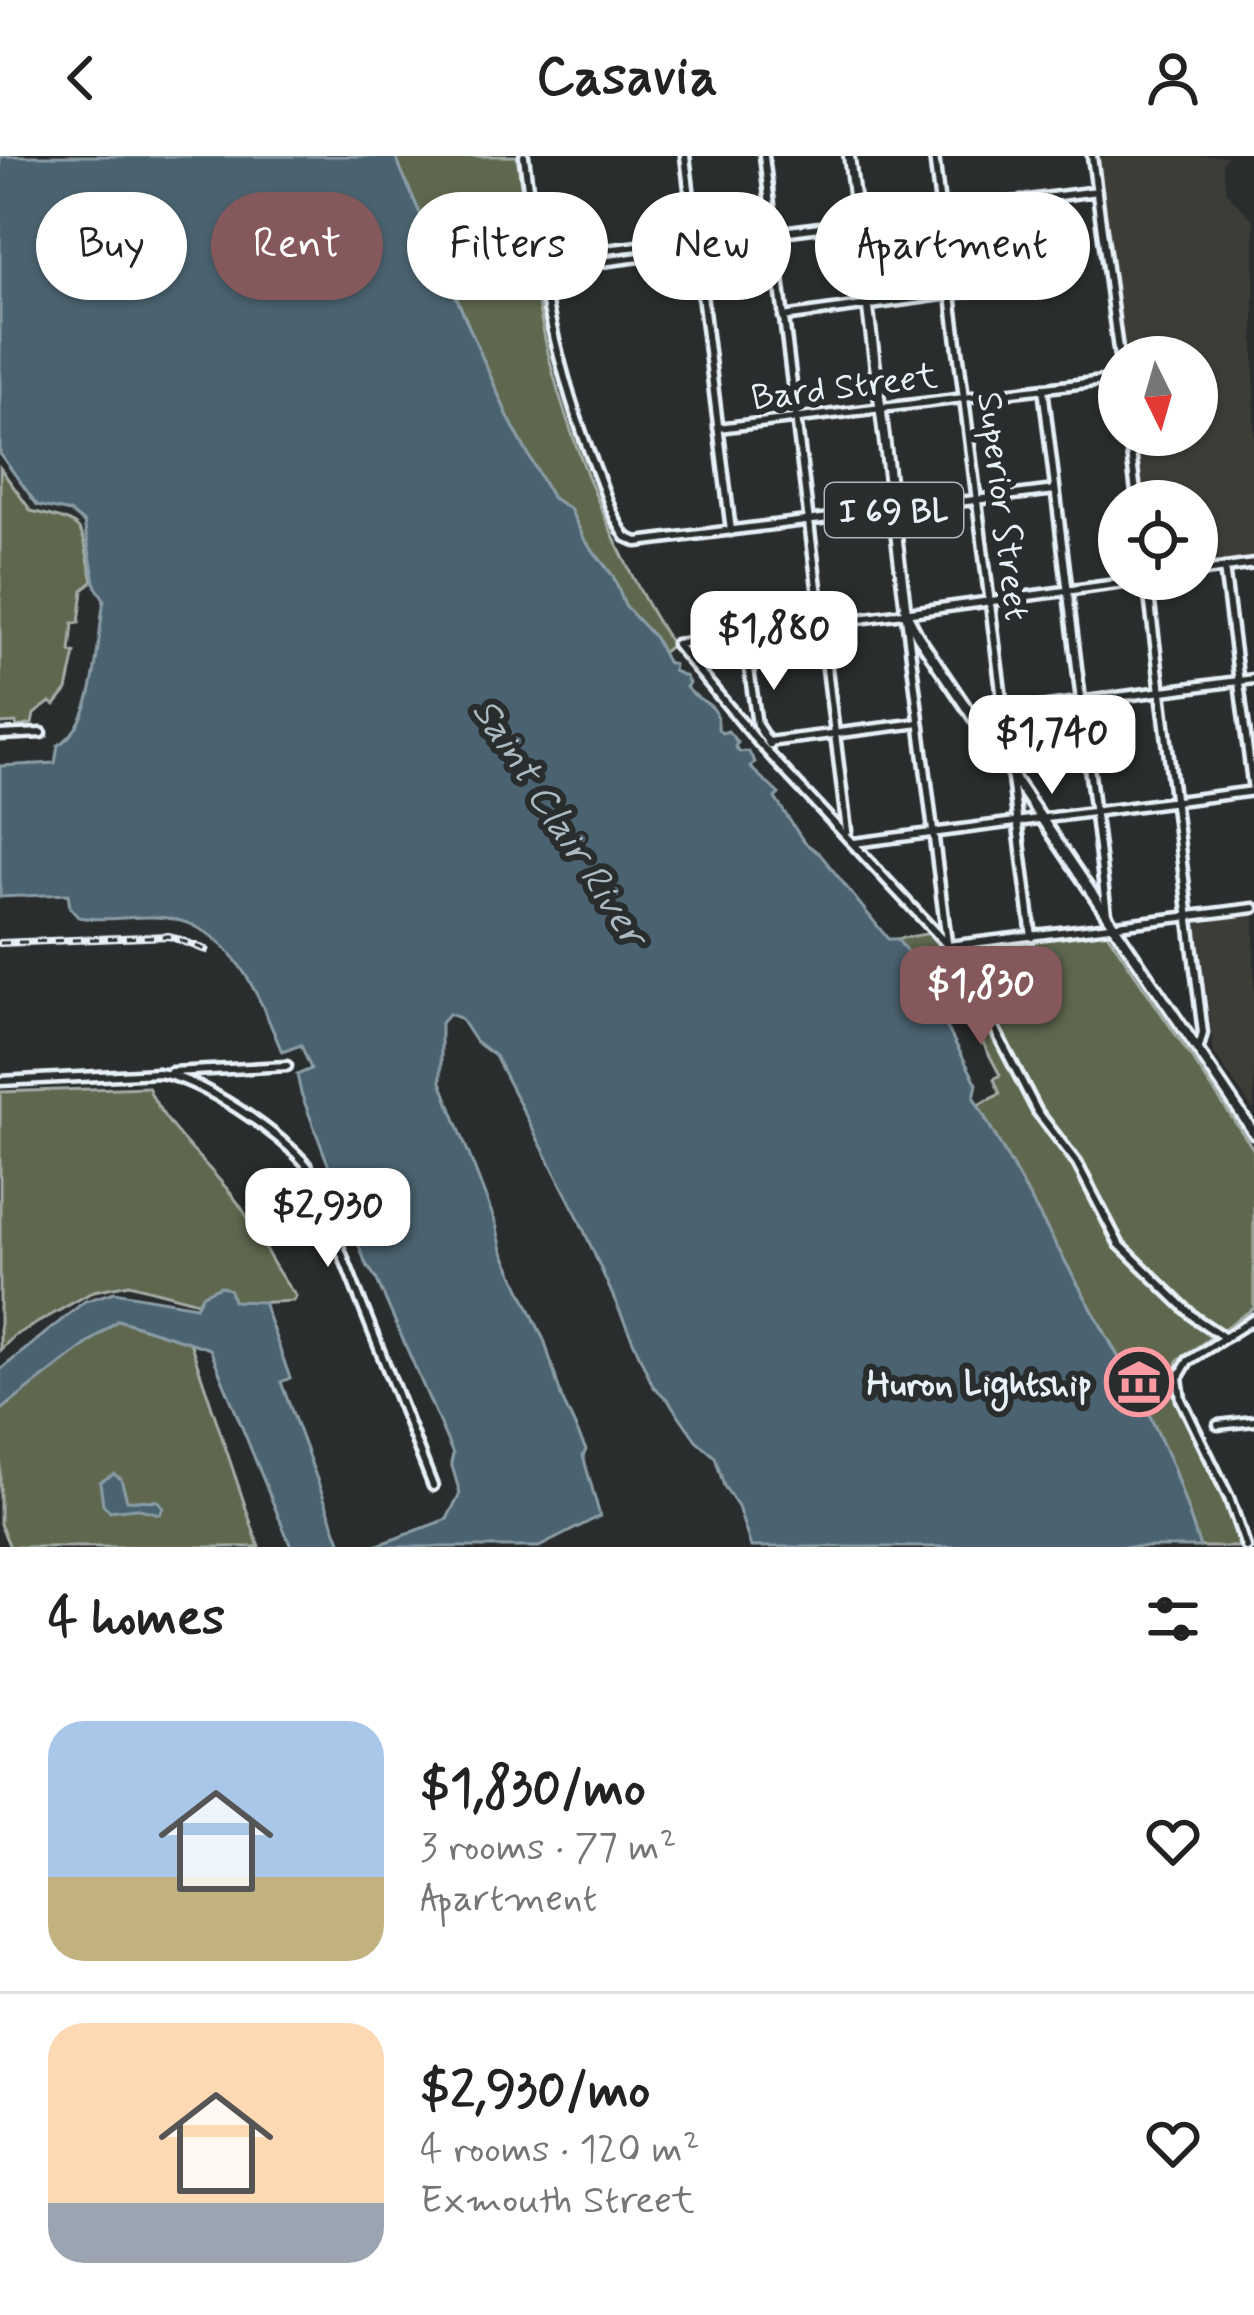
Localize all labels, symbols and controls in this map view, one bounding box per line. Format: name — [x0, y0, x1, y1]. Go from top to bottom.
text: Casavia — [536, 43, 718, 114]
icon: back — [48, 45, 114, 111]
icon: person — [1140, 45, 1206, 111]
chip: Buy — [36, 192, 187, 300]
chip: Rent — [211, 192, 383, 300]
chip: Filters — [407, 192, 608, 300]
chip: New — [632, 192, 791, 300]
chip: Apartment — [815, 192, 1090, 300]
north arrow — [1098, 336, 1218, 456]
map controls — [1098, 336, 1218, 600]
street label: Bard Street — [749, 354, 940, 423]
street label: Superior Street — [964, 389, 1039, 624]
button: locate — [1098, 480, 1218, 600]
road number: I 69 BL — [825, 483, 963, 537]
pin: $1,880 — [676, 591, 872, 693]
text: $1,880 — [717, 604, 831, 655]
water label: Saint Clair River — [459, 689, 660, 960]
pin: $1,740 — [954, 695, 1150, 797]
text: $1,740 — [995, 708, 1109, 759]
pin: $1,830 — [883, 946, 1079, 1048]
text: $1,830 — [927, 959, 1035, 1010]
pin: $2,930 — [230, 1168, 426, 1270]
text: $2,930 — [272, 1181, 384, 1232]
museum icon: Huron Lightship — [1104, 1347, 1174, 1417]
place label: Huron Lightship — [867, 1362, 1092, 1412]
text: 4 homes — [48, 1586, 225, 1652]
icon: filters — [1140, 1586, 1206, 1652]
text: $1,830/mo — [420, 1757, 646, 1823]
icon: home — [144, 1769, 288, 1913]
icon: heart — [1140, 1808, 1206, 1874]
text: 3 rooms · 77 m² — [420, 1823, 677, 1874]
text: Apartment — [420, 1874, 597, 1925]
text: $2,930/mo — [420, 2059, 650, 2125]
icon: home — [144, 2071, 288, 2215]
icon: heart — [1140, 2110, 1206, 2176]
text: 4 rooms · 120 m² — [420, 2125, 700, 2176]
text: Exmouth Street — [420, 2176, 695, 2227]

